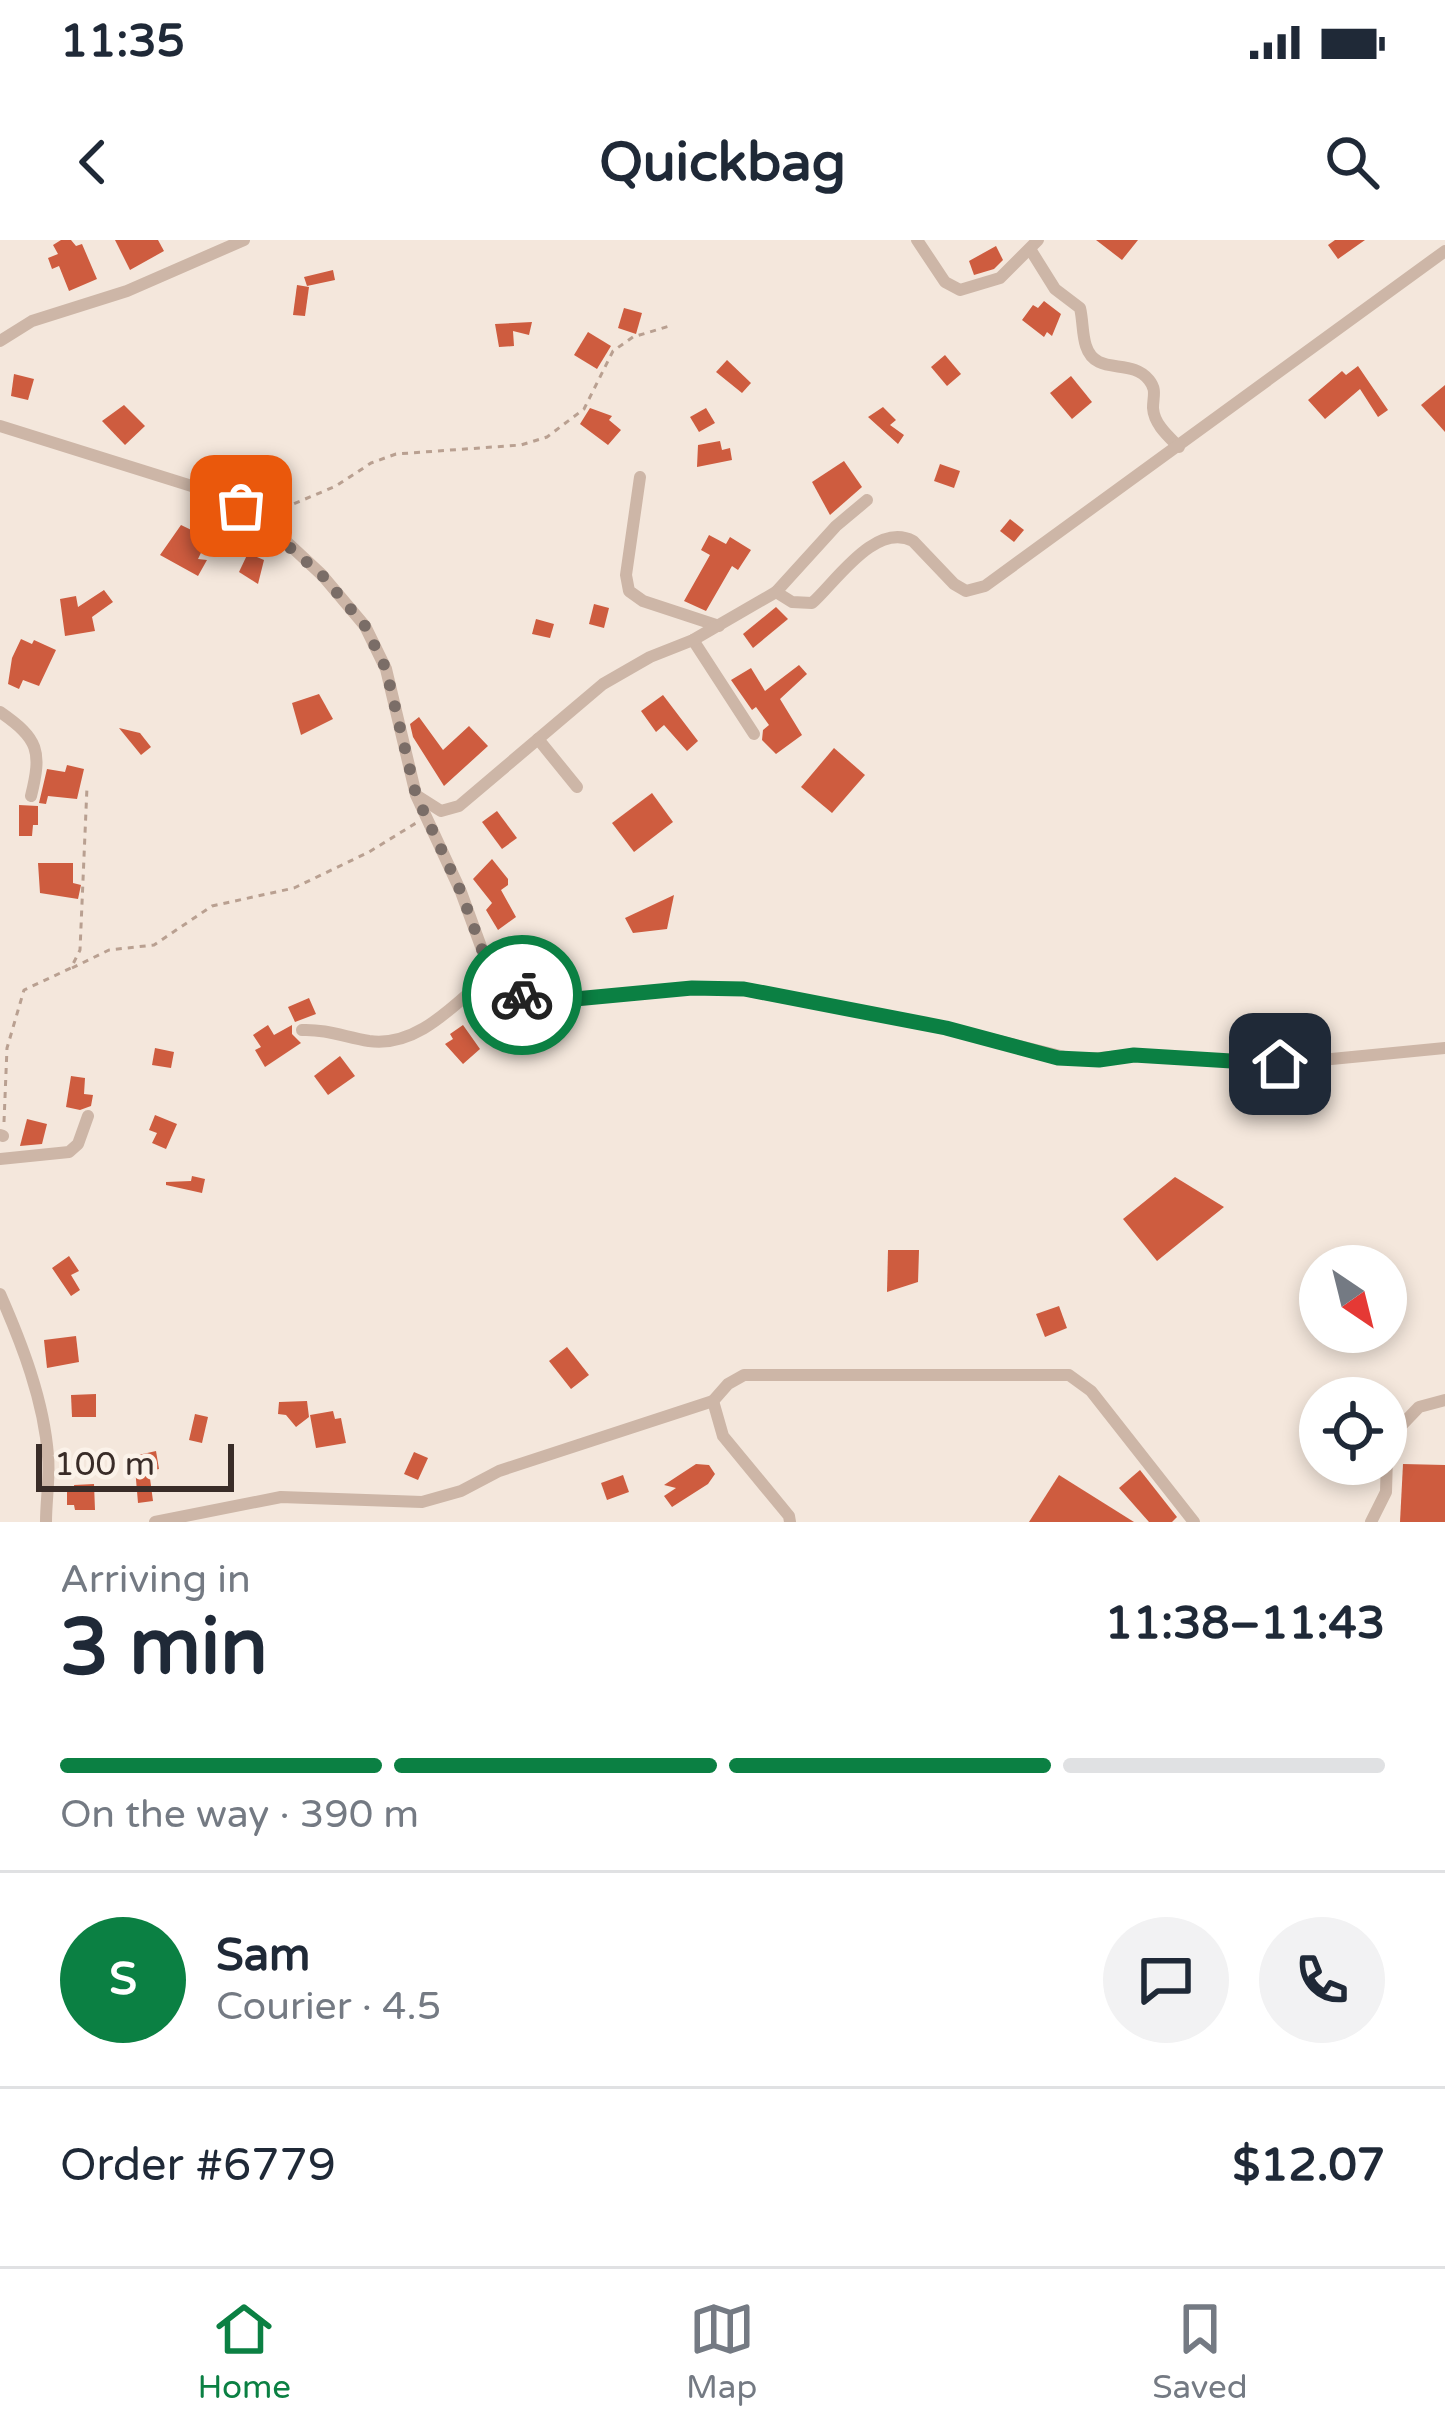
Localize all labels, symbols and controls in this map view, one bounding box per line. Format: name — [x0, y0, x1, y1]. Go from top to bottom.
text: 11:35 — [60, 15, 185, 69]
icon: back — [60, 129, 126, 195]
icon: search — [1319, 129, 1385, 195]
text: Quickbag — [599, 130, 846, 195]
pin — [190, 455, 292, 557]
icon: bag — [208, 473, 274, 539]
courier — [462, 935, 582, 1055]
icon: bike — [489, 962, 555, 1028]
pin — [1229, 1013, 1331, 1115]
icon: home — [1247, 1031, 1313, 1097]
north arrow — [1299, 1245, 1407, 1353]
map controls — [1299, 1245, 1407, 1485]
button: locate — [1299, 1377, 1407, 1485]
scale bar — [36, 1438, 234, 1491]
text: 100 m — [54, 1445, 155, 1484]
text: Arriving in — [60, 1556, 251, 1603]
text: 11:38–11:43 — [1105, 1597, 1385, 1651]
text: 3 min — [60, 1601, 268, 1695]
text: On the way · 390 m — [60, 1791, 419, 1838]
button: chat — [1103, 1917, 1229, 2043]
button: phone — [1259, 1917, 1385, 2043]
text: Sam — [216, 1929, 310, 1983]
text: S — [109, 1953, 137, 2007]
text: Courier · 4.5 — [216, 1983, 441, 2030]
text: Order #6779 — [60, 2139, 336, 2193]
text: $12.07 — [1233, 2139, 1385, 2193]
tab: Home — [197, 2296, 291, 2407]
tab: Map — [686, 2296, 757, 2407]
tab: Saved — [1152, 2296, 1248, 2407]

